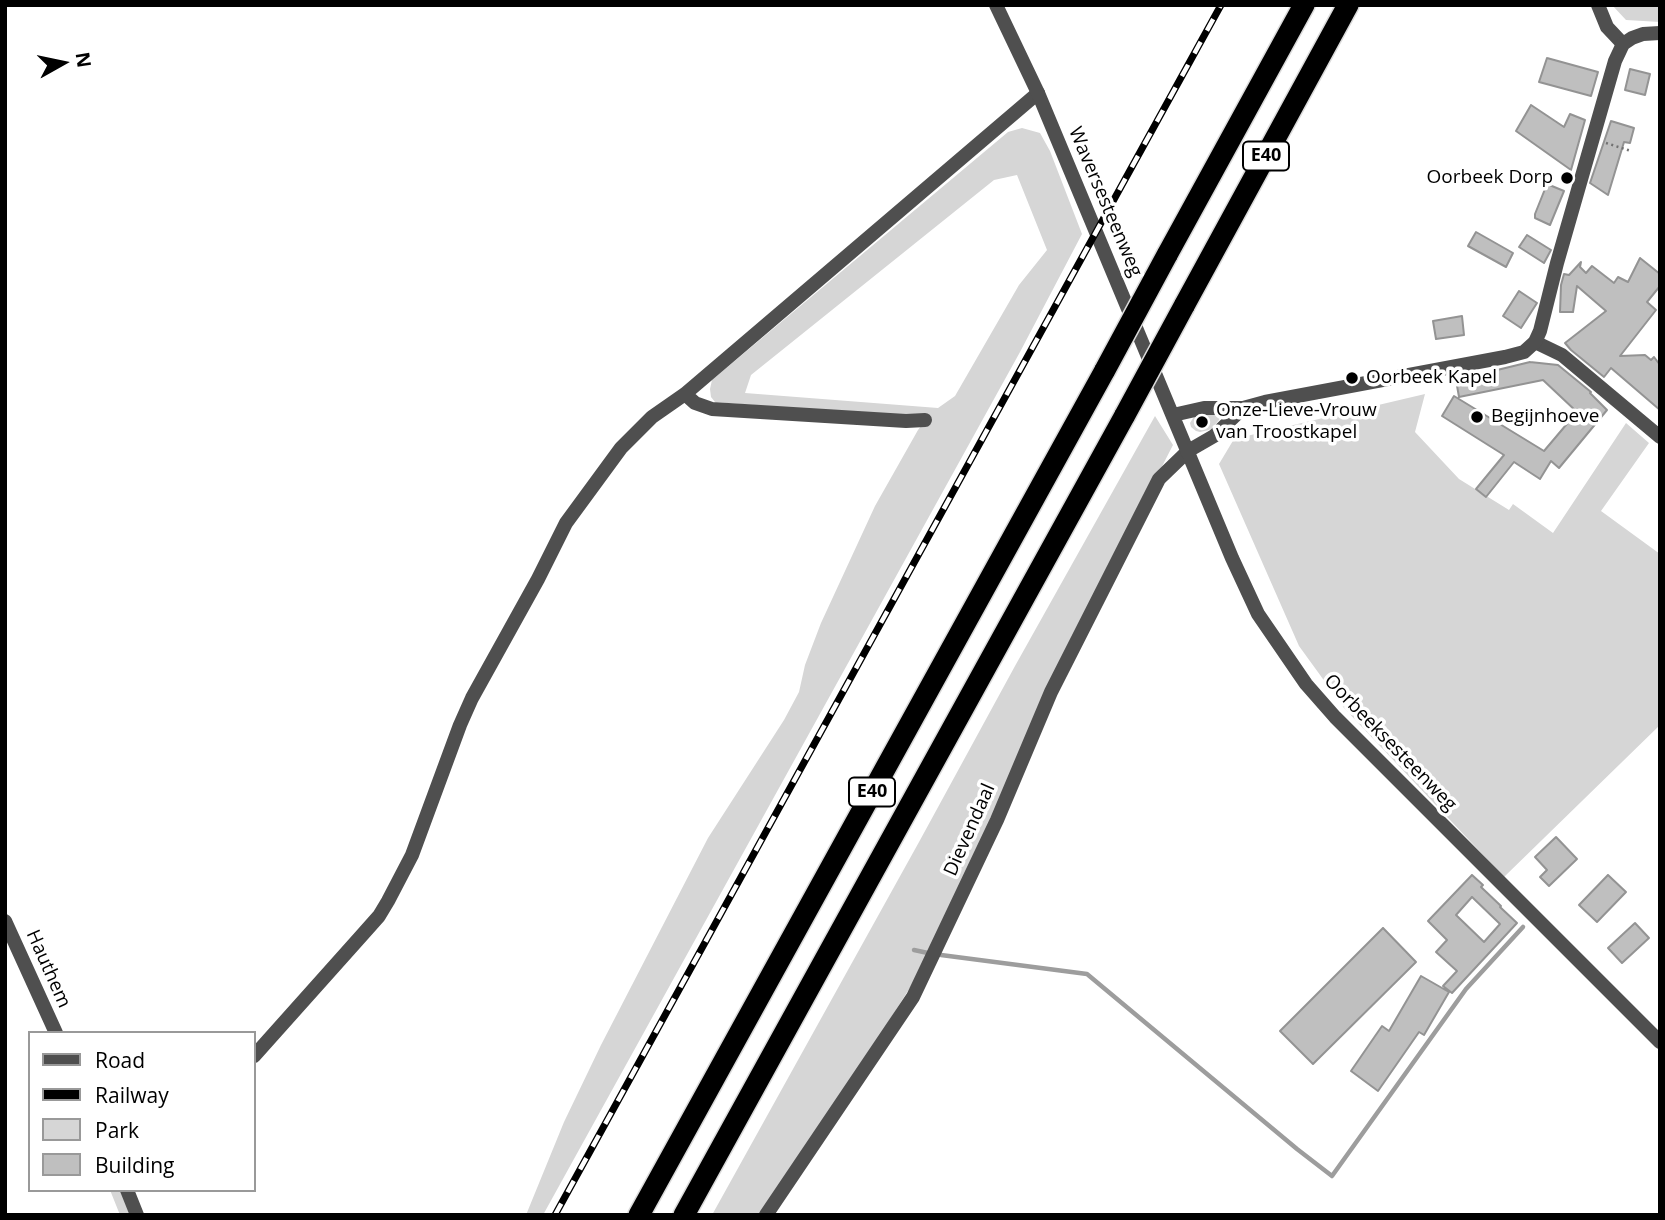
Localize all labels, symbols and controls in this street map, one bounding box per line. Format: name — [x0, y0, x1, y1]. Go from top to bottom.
north arrow — [28, 28, 98, 98]
text: N — [70, 50, 98, 69]
street label: Waversesteenweg — [1063, 124, 1147, 280]
road number: E40 — [1243, 141, 1289, 170]
place label: Oorbeek Dorp — [1427, 167, 1553, 189]
marker: Oorbeek Dorp — [1559, 170, 1575, 186]
place label: Oorbeek Kapel — [1366, 367, 1497, 389]
marker: Oorbeek Kapel — [1344, 370, 1360, 386]
place label: Onze-Lieve-Vrouw van Troostkapel — [1216, 400, 1377, 444]
place label: Begijnhoeve — [1491, 406, 1599, 428]
marker: Begijnhoeve — [1469, 409, 1485, 425]
marker: Onze-Lieve-Vrouw van Troostkapel — [1194, 414, 1210, 430]
street label: Oorbeeksesteenweg — [1319, 670, 1461, 816]
road number: E40 — [849, 778, 895, 806]
street label: Dievendaal — [940, 780, 1000, 880]
street label: Hauthem — [21, 926, 75, 1012]
legend — [28, 1031, 256, 1192]
text: Road — [95, 1046, 145, 1074]
text: Railway — [95, 1081, 169, 1109]
text: Park — [95, 1116, 139, 1144]
text: Building — [95, 1151, 174, 1179]

